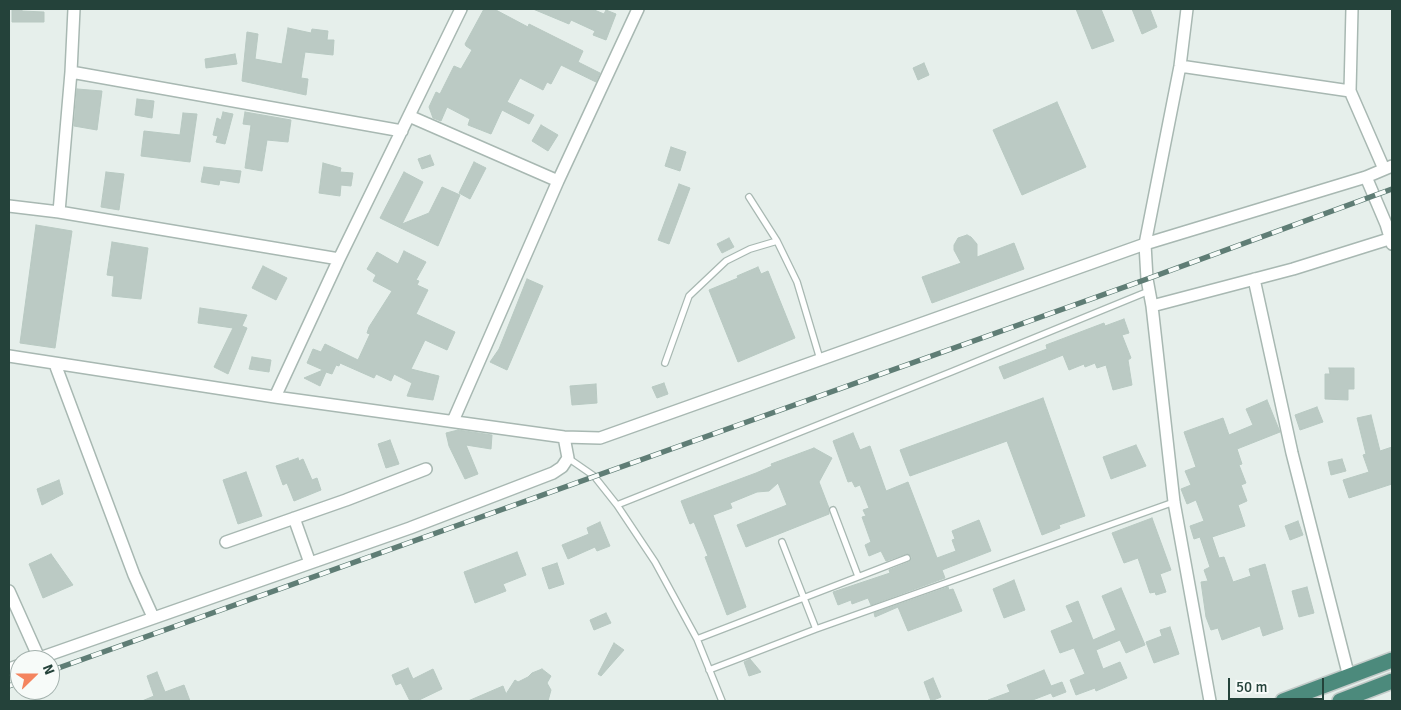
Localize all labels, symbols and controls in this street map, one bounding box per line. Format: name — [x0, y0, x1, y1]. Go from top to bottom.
north arrow — [10, 650, 60, 700]
text: N — [39, 662, 58, 677]
scale bar — [1231, 668, 1327, 700]
text: 50 m — [1236, 678, 1267, 696]

